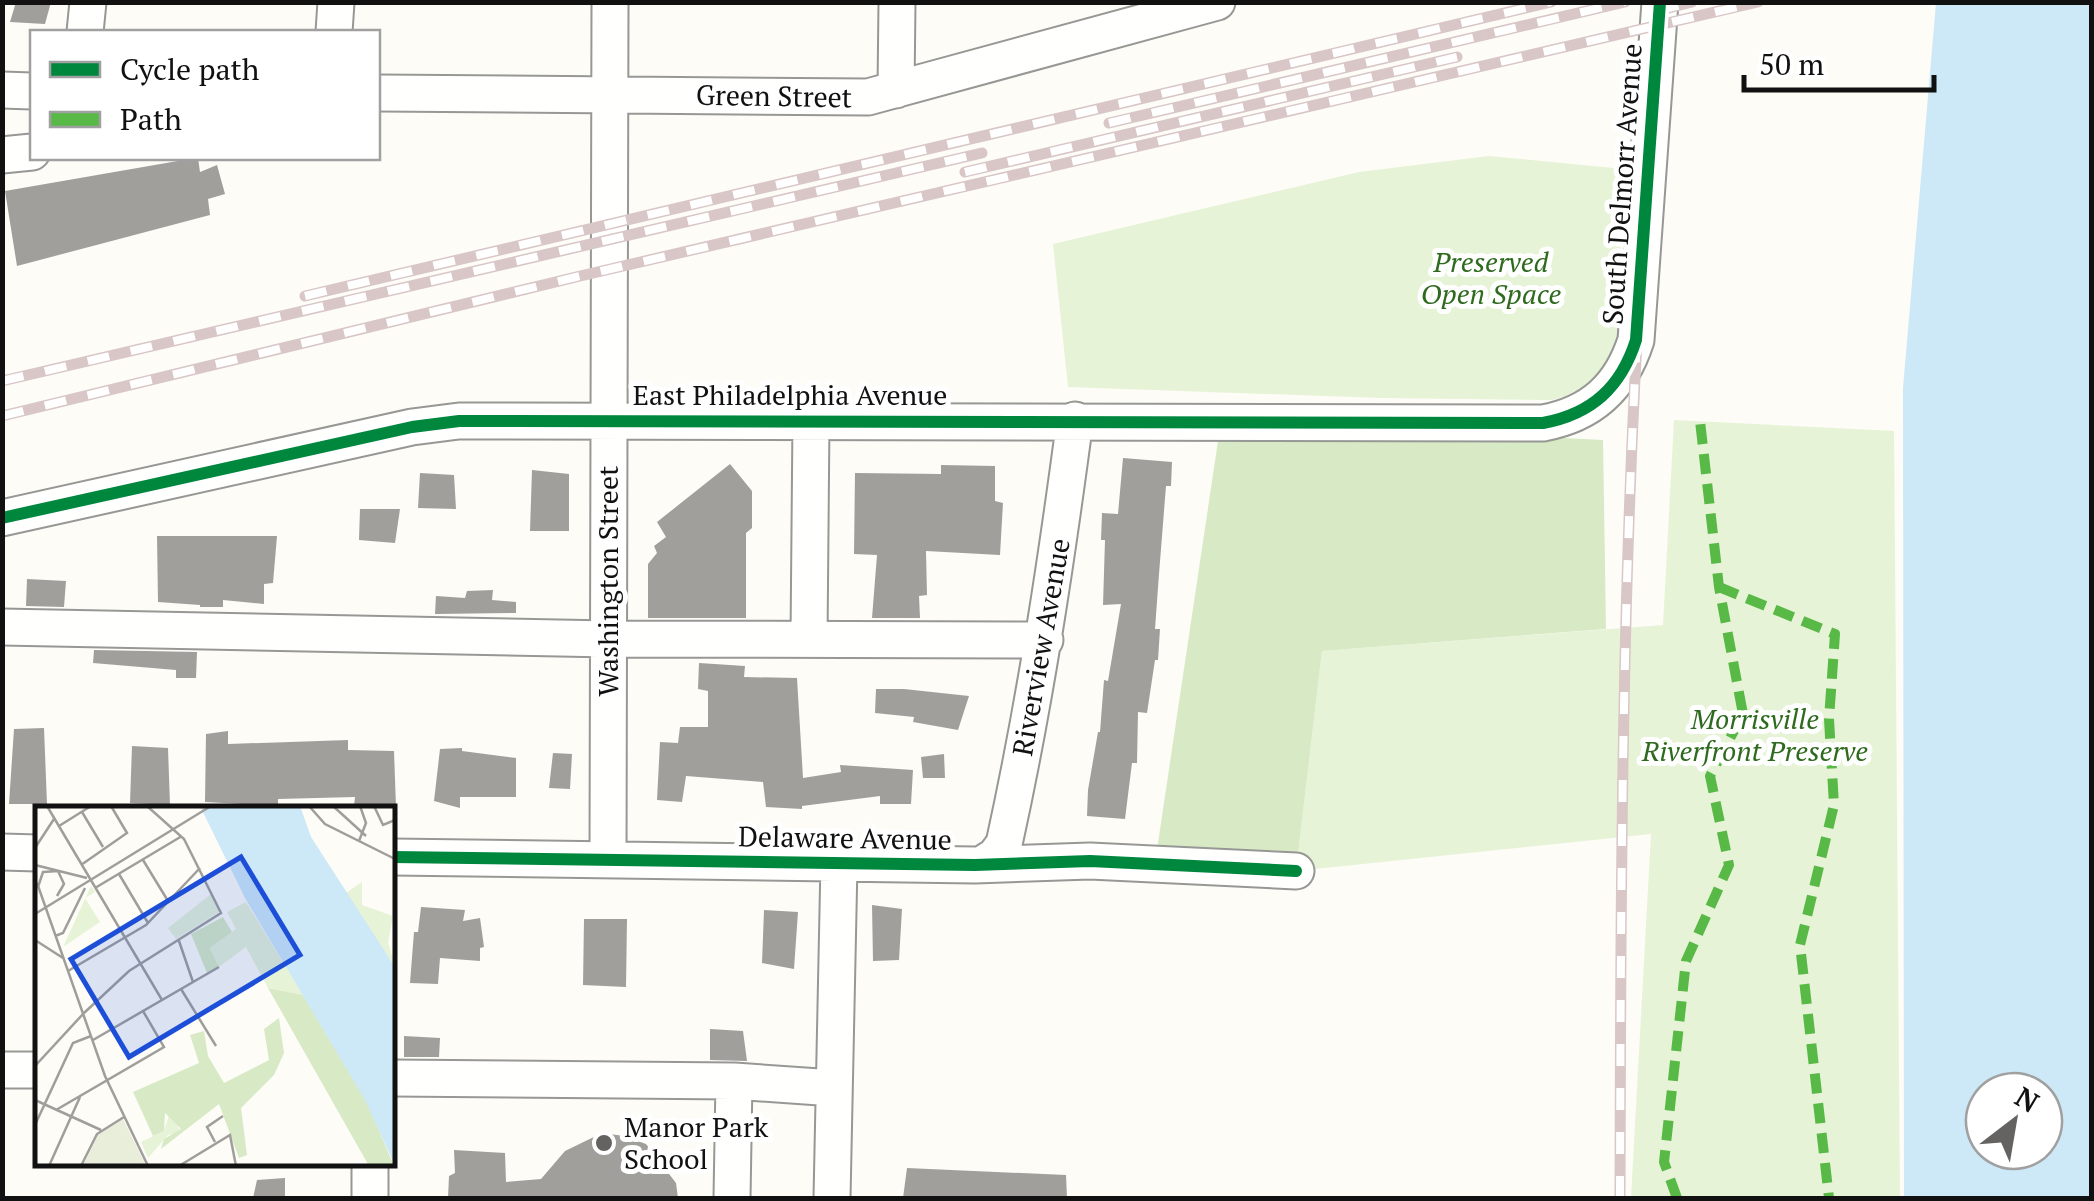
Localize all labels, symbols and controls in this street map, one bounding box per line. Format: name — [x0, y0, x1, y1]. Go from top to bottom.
legend — [30, 30, 380, 160]
scale bar — [1744, 30, 1934, 92]
street label: South Delmorr Avenue — [1593, 42, 1650, 326]
text: 50 m — [1759, 44, 1824, 84]
text: Cycle path — [120, 49, 260, 89]
street label: Green Street — [696, 76, 853, 115]
text: Path — [120, 99, 182, 139]
park label: Preserved Open Space — [1421, 243, 1562, 312]
street label: East Philadelphia Avenue — [633, 376, 947, 413]
street label: Washington Street — [589, 465, 626, 696]
street label: Riverview Avenue — [1003, 535, 1078, 759]
park label: Morrisville Riverfront Preserve — [1641, 700, 1868, 769]
inset map — [35, 806, 395, 1166]
street label: Delaware Avenue — [738, 817, 952, 858]
north arrow — [1964, 1071, 2064, 1171]
text: N — [2009, 1078, 2046, 1120]
place label: Manor Park School — [624, 1108, 769, 1177]
marker: Manor Park School — [593, 1132, 615, 1154]

